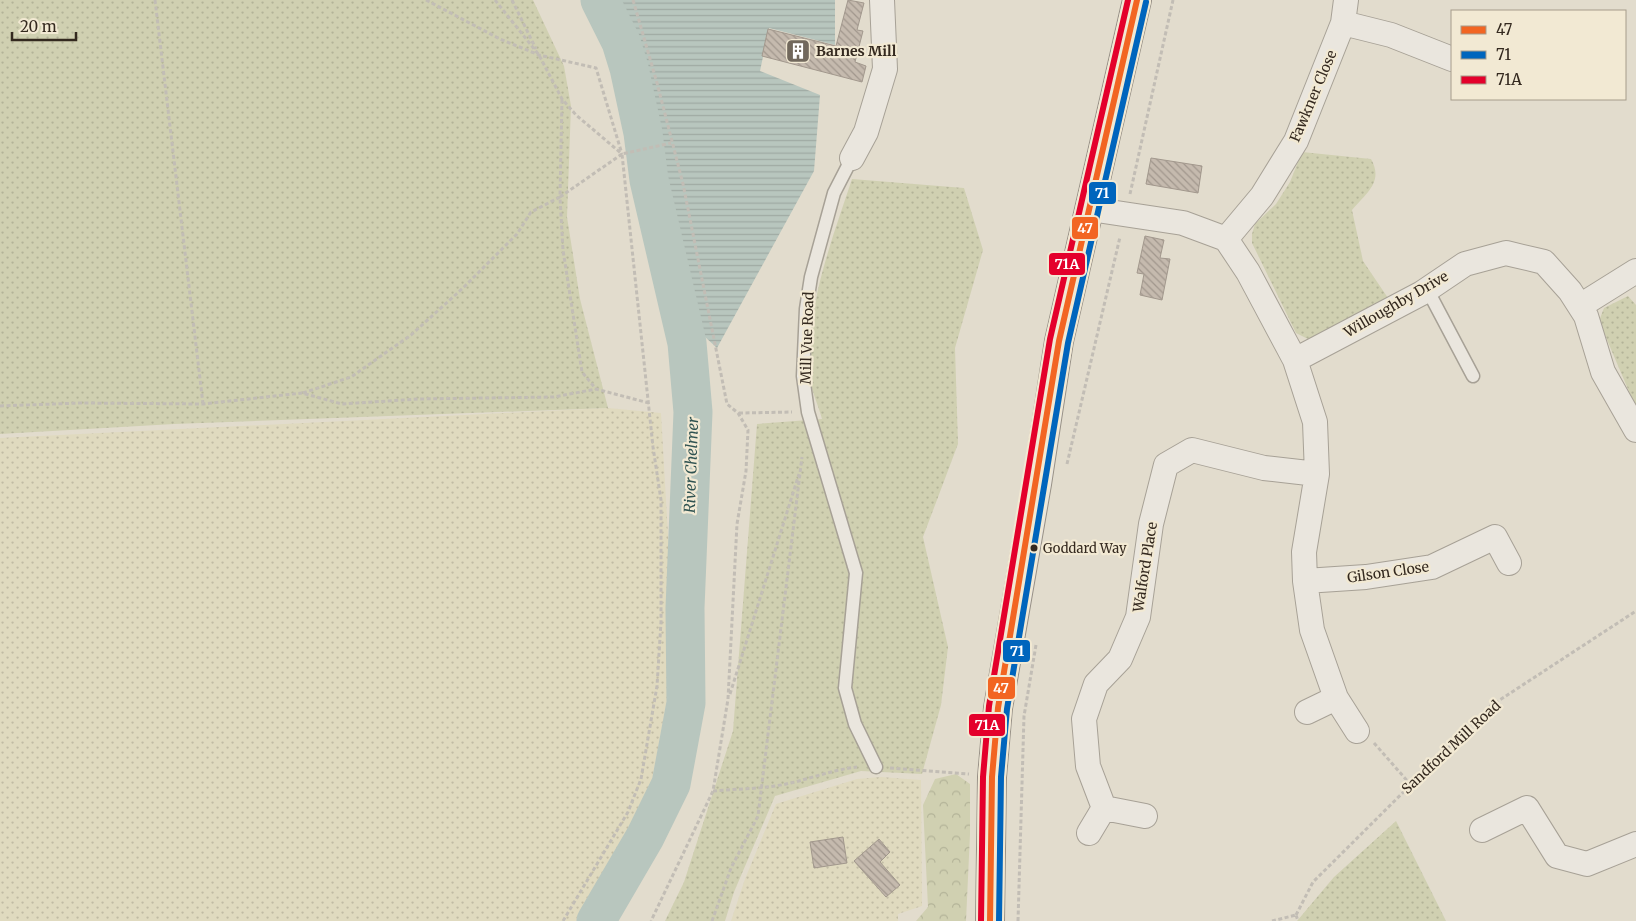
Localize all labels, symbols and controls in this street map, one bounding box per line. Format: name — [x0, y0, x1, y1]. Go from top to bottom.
scale bar — [12, 10, 76, 42]
legend — [1451, 10, 1626, 100]
text: 20 m — [20, 17, 57, 36]
text: 47 — [1496, 20, 1513, 39]
building icon: Barnes Mill — [785, 38, 811, 64]
place label: Barnes Mill — [816, 42, 897, 60]
text: 71 — [1496, 45, 1511, 64]
street label: Fawkner Close — [1286, 47, 1340, 145]
text: 71A — [1496, 70, 1522, 89]
line badge: 71 — [1088, 181, 1117, 205]
text: 71 — [1095, 184, 1110, 202]
line badge: 47 — [1071, 216, 1099, 240]
text: 47 — [1077, 219, 1093, 237]
line badge: 71A — [1048, 252, 1086, 276]
text: 71A — [1055, 255, 1081, 273]
street label: Willoughby Drive — [1340, 267, 1451, 342]
street label: Mill Vue Road — [796, 291, 818, 385]
water label: River Chelmer — [680, 416, 702, 513]
street label: Walford Place — [1129, 521, 1161, 614]
place label: Goddard Way — [1043, 540, 1127, 557]
marker: Goddard Way — [1029, 543, 1039, 553]
street label: Gilson Close — [1346, 557, 1430, 587]
line badge: 71 — [1002, 639, 1031, 663]
text: 71 — [1010, 642, 1025, 660]
line badge: 47 — [987, 676, 1016, 700]
text: 47 — [993, 679, 1009, 697]
street label: Sandford Mill Road — [1398, 696, 1505, 798]
line badge: 71A — [968, 713, 1006, 737]
text: 71A — [975, 716, 1001, 734]

